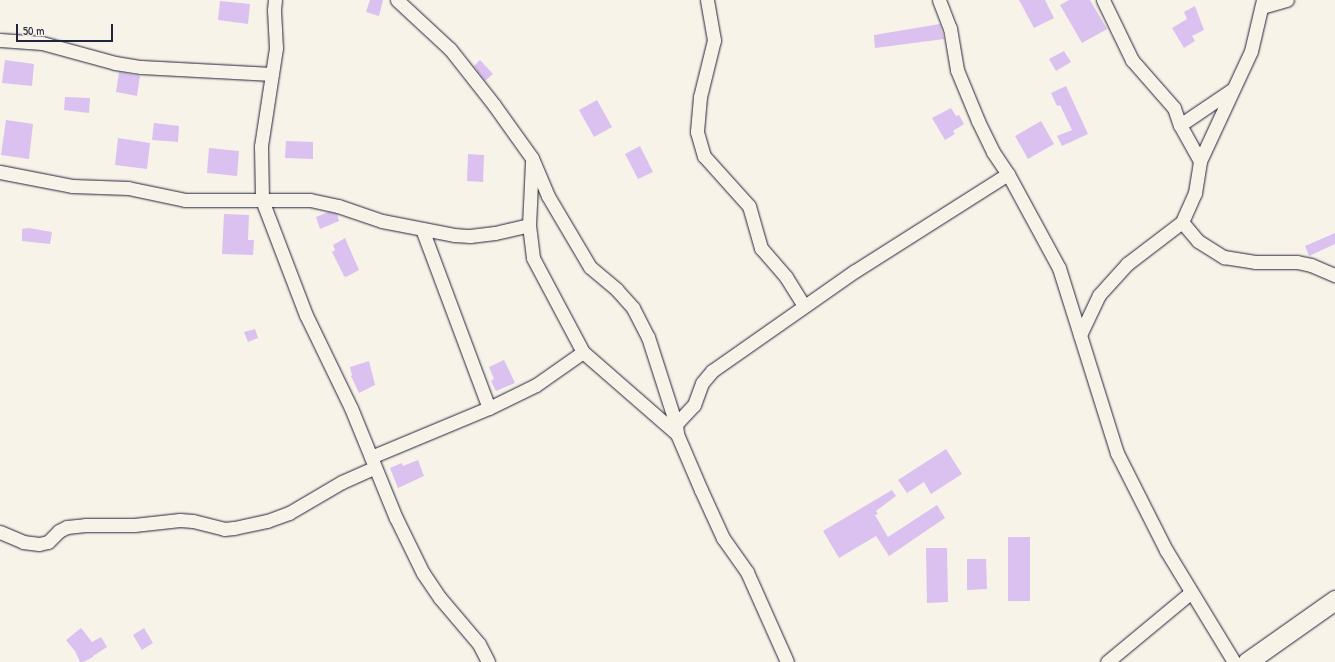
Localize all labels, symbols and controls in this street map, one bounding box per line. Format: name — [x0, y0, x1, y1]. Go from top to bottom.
scale bar — [18, 16, 115, 42]
text: 50 m — [23, 22, 44, 39]

